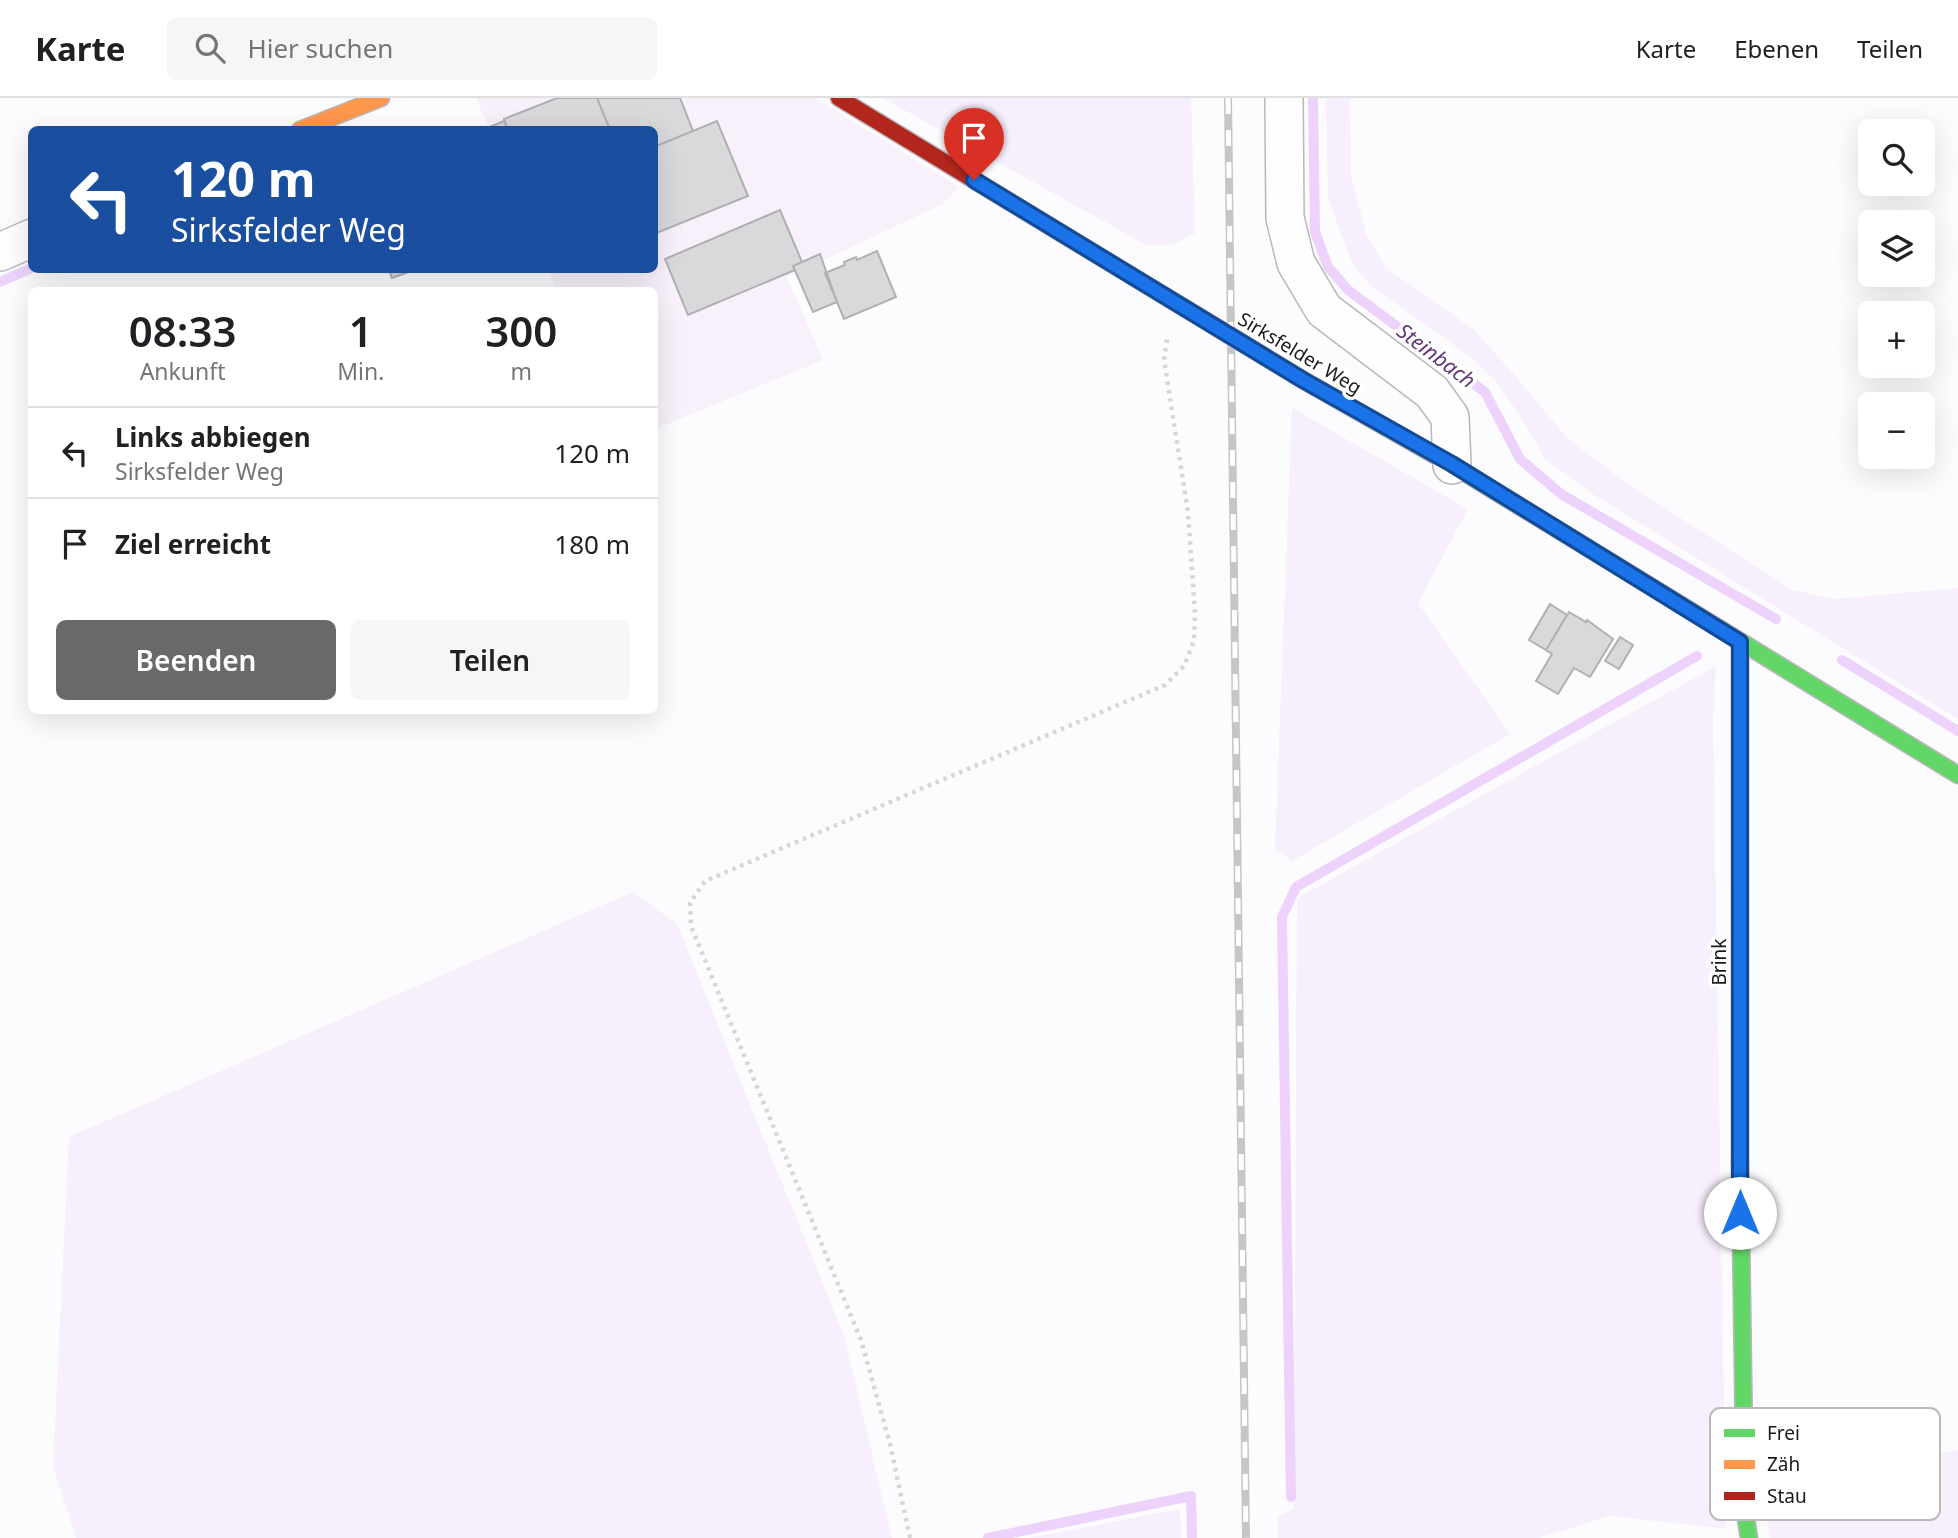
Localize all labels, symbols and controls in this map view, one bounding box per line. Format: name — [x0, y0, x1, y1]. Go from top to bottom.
search box — [167, 17, 657, 80]
text: Karte — [35, 26, 125, 71]
icon: search — [191, 29, 229, 67]
text: Hier suchen — [247, 30, 393, 66]
text: Karte — [1636, 32, 1696, 65]
text: Ebenen — [1734, 32, 1819, 65]
text: Teilen — [1857, 32, 1923, 65]
pin — [944, 108, 1004, 180]
icon: arrive — [955, 119, 993, 157]
map controls — [1858, 119, 1935, 469]
button: search — [1858, 119, 1935, 196]
text: 120 m — [171, 145, 316, 211]
icon: left — [56, 154, 147, 245]
text: Sirksfelder Weg — [171, 208, 406, 251]
button: layers — [1858, 210, 1935, 287]
button: + — [1858, 301, 1935, 378]
text: 08:33 — [129, 302, 236, 359]
text: 1 — [349, 302, 373, 359]
text: 300 — [485, 302, 557, 359]
street label: Sirksfelder Weg — [1234, 306, 1366, 400]
water label: Steinbach — [1392, 317, 1482, 394]
text: Ankunft — [140, 355, 226, 387]
text: Min. — [337, 355, 384, 387]
text: m — [510, 355, 532, 387]
button: − — [1858, 392, 1935, 469]
text: Links abbiegen — [115, 419, 311, 455]
icon: left — [56, 434, 94, 472]
text: 120 m — [554, 435, 630, 471]
text: Sirksfelder Weg — [115, 455, 284, 487]
icon: arrive — [56, 525, 94, 563]
text: Ziel erreicht — [115, 526, 271, 562]
text: 180 m — [554, 526, 630, 562]
button: Beenden — [56, 620, 336, 700]
button: Teilen — [350, 620, 630, 700]
street label: Brink — [1706, 939, 1732, 986]
position arrow — [1703, 1176, 1777, 1250]
legend — [1710, 1408, 1940, 1520]
text: Frei — [1767, 1420, 1800, 1446]
text: Zäh — [1767, 1451, 1800, 1477]
text: Stau — [1767, 1483, 1807, 1509]

